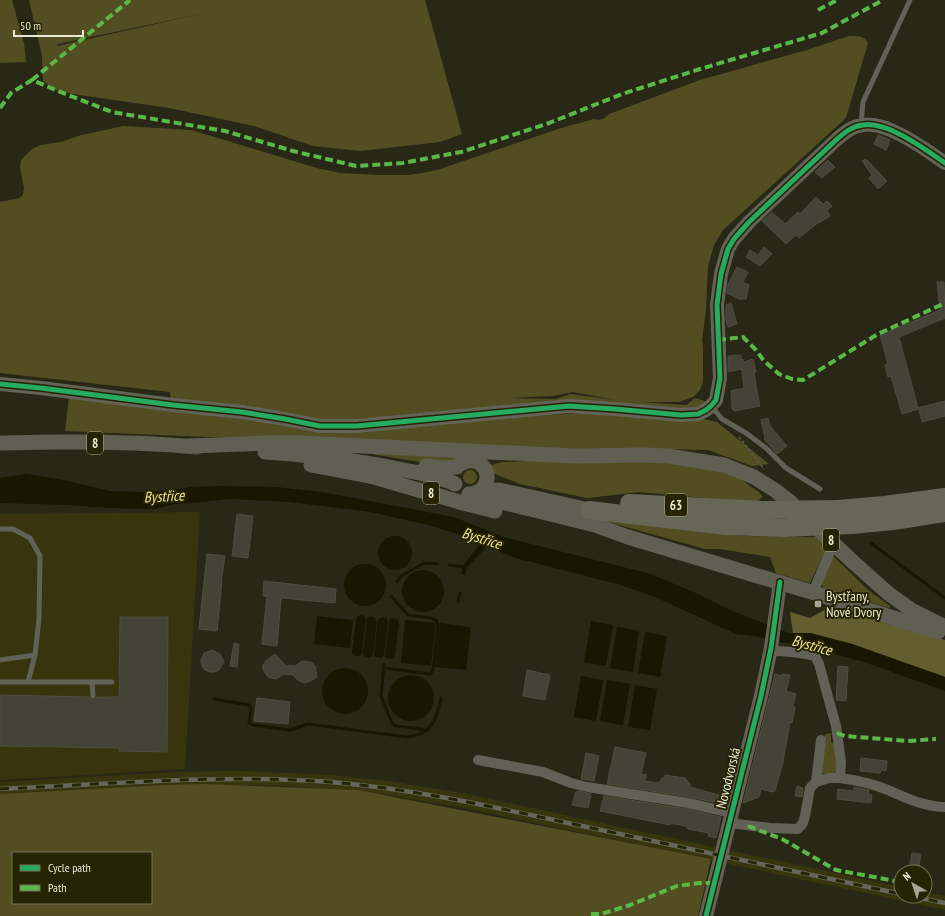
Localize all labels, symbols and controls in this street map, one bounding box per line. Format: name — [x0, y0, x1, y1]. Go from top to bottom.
scale bar — [14, 12, 83, 38]
text: 50 m — [20, 18, 41, 33]
road number: 8 — [87, 432, 103, 454]
road number: 8 — [423, 482, 439, 504]
water label: Bystřice — [143, 485, 186, 507]
road number: 63 — [665, 494, 687, 516]
water label: Bystřice — [460, 523, 505, 553]
road number: 8 — [823, 529, 839, 551]
place label: Bystřany, Nové Dvory — [826, 587, 882, 621]
marker: Bystřany, Nové Dvory — [813, 599, 823, 609]
water label: Bystřice — [790, 631, 835, 660]
street label: Novodvorská — [712, 746, 744, 810]
legend — [12, 852, 152, 904]
text: Cycle path — [48, 860, 91, 875]
north arrow — [893, 864, 933, 904]
text: N — [900, 869, 913, 884]
text: Path — [48, 880, 66, 895]

